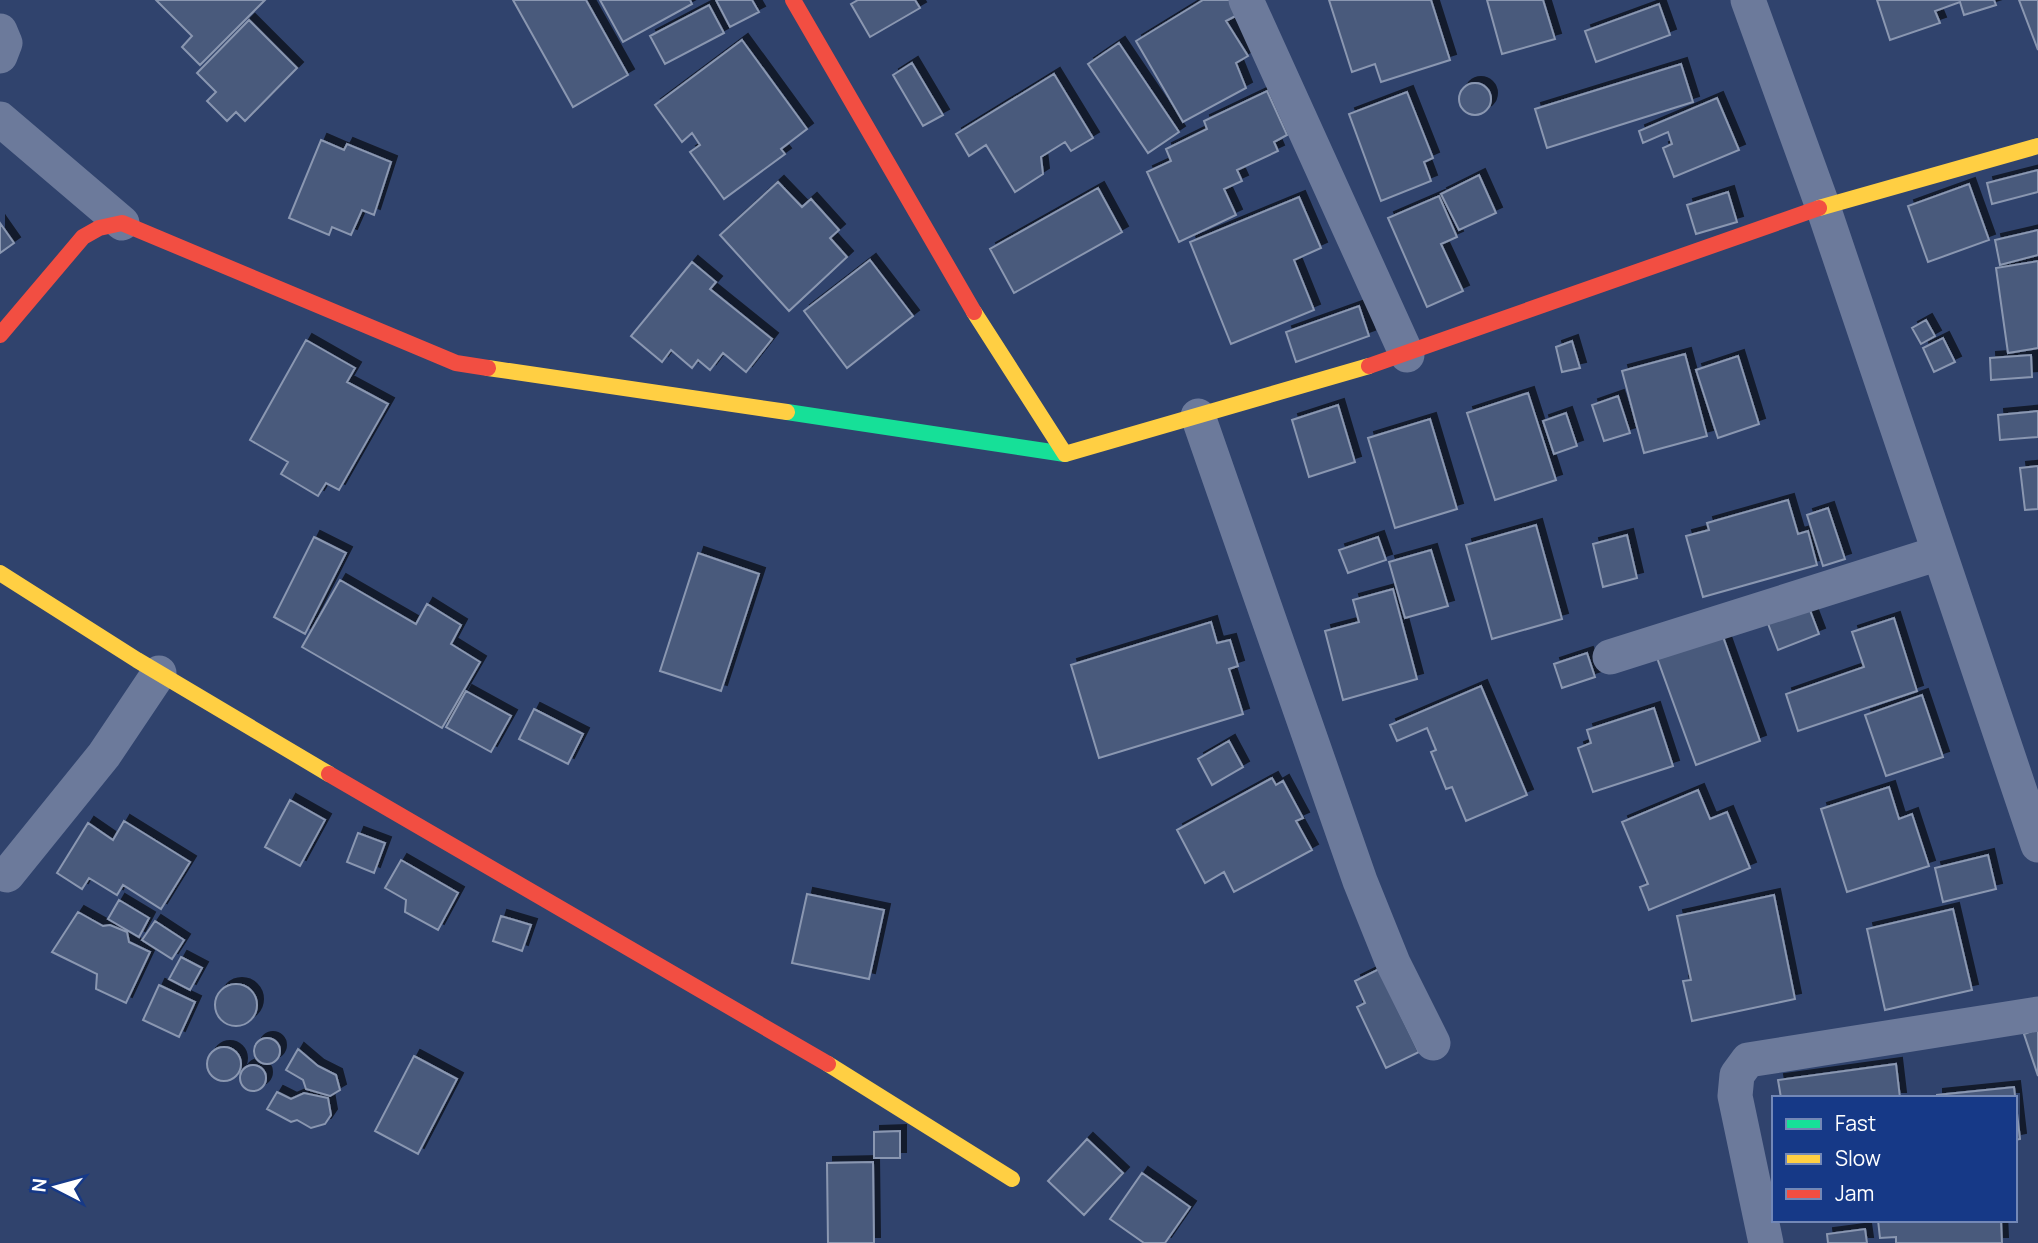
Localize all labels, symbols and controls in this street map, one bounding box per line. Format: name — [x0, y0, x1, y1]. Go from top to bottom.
legend — [1772, 1096, 2017, 1222]
text: Fast — [1835, 1109, 1876, 1137]
text: Slow — [1835, 1144, 1881, 1172]
north arrow — [21, 1152, 91, 1222]
text: N — [25, 1177, 53, 1193]
text: Jam — [1835, 1179, 1874, 1207]

